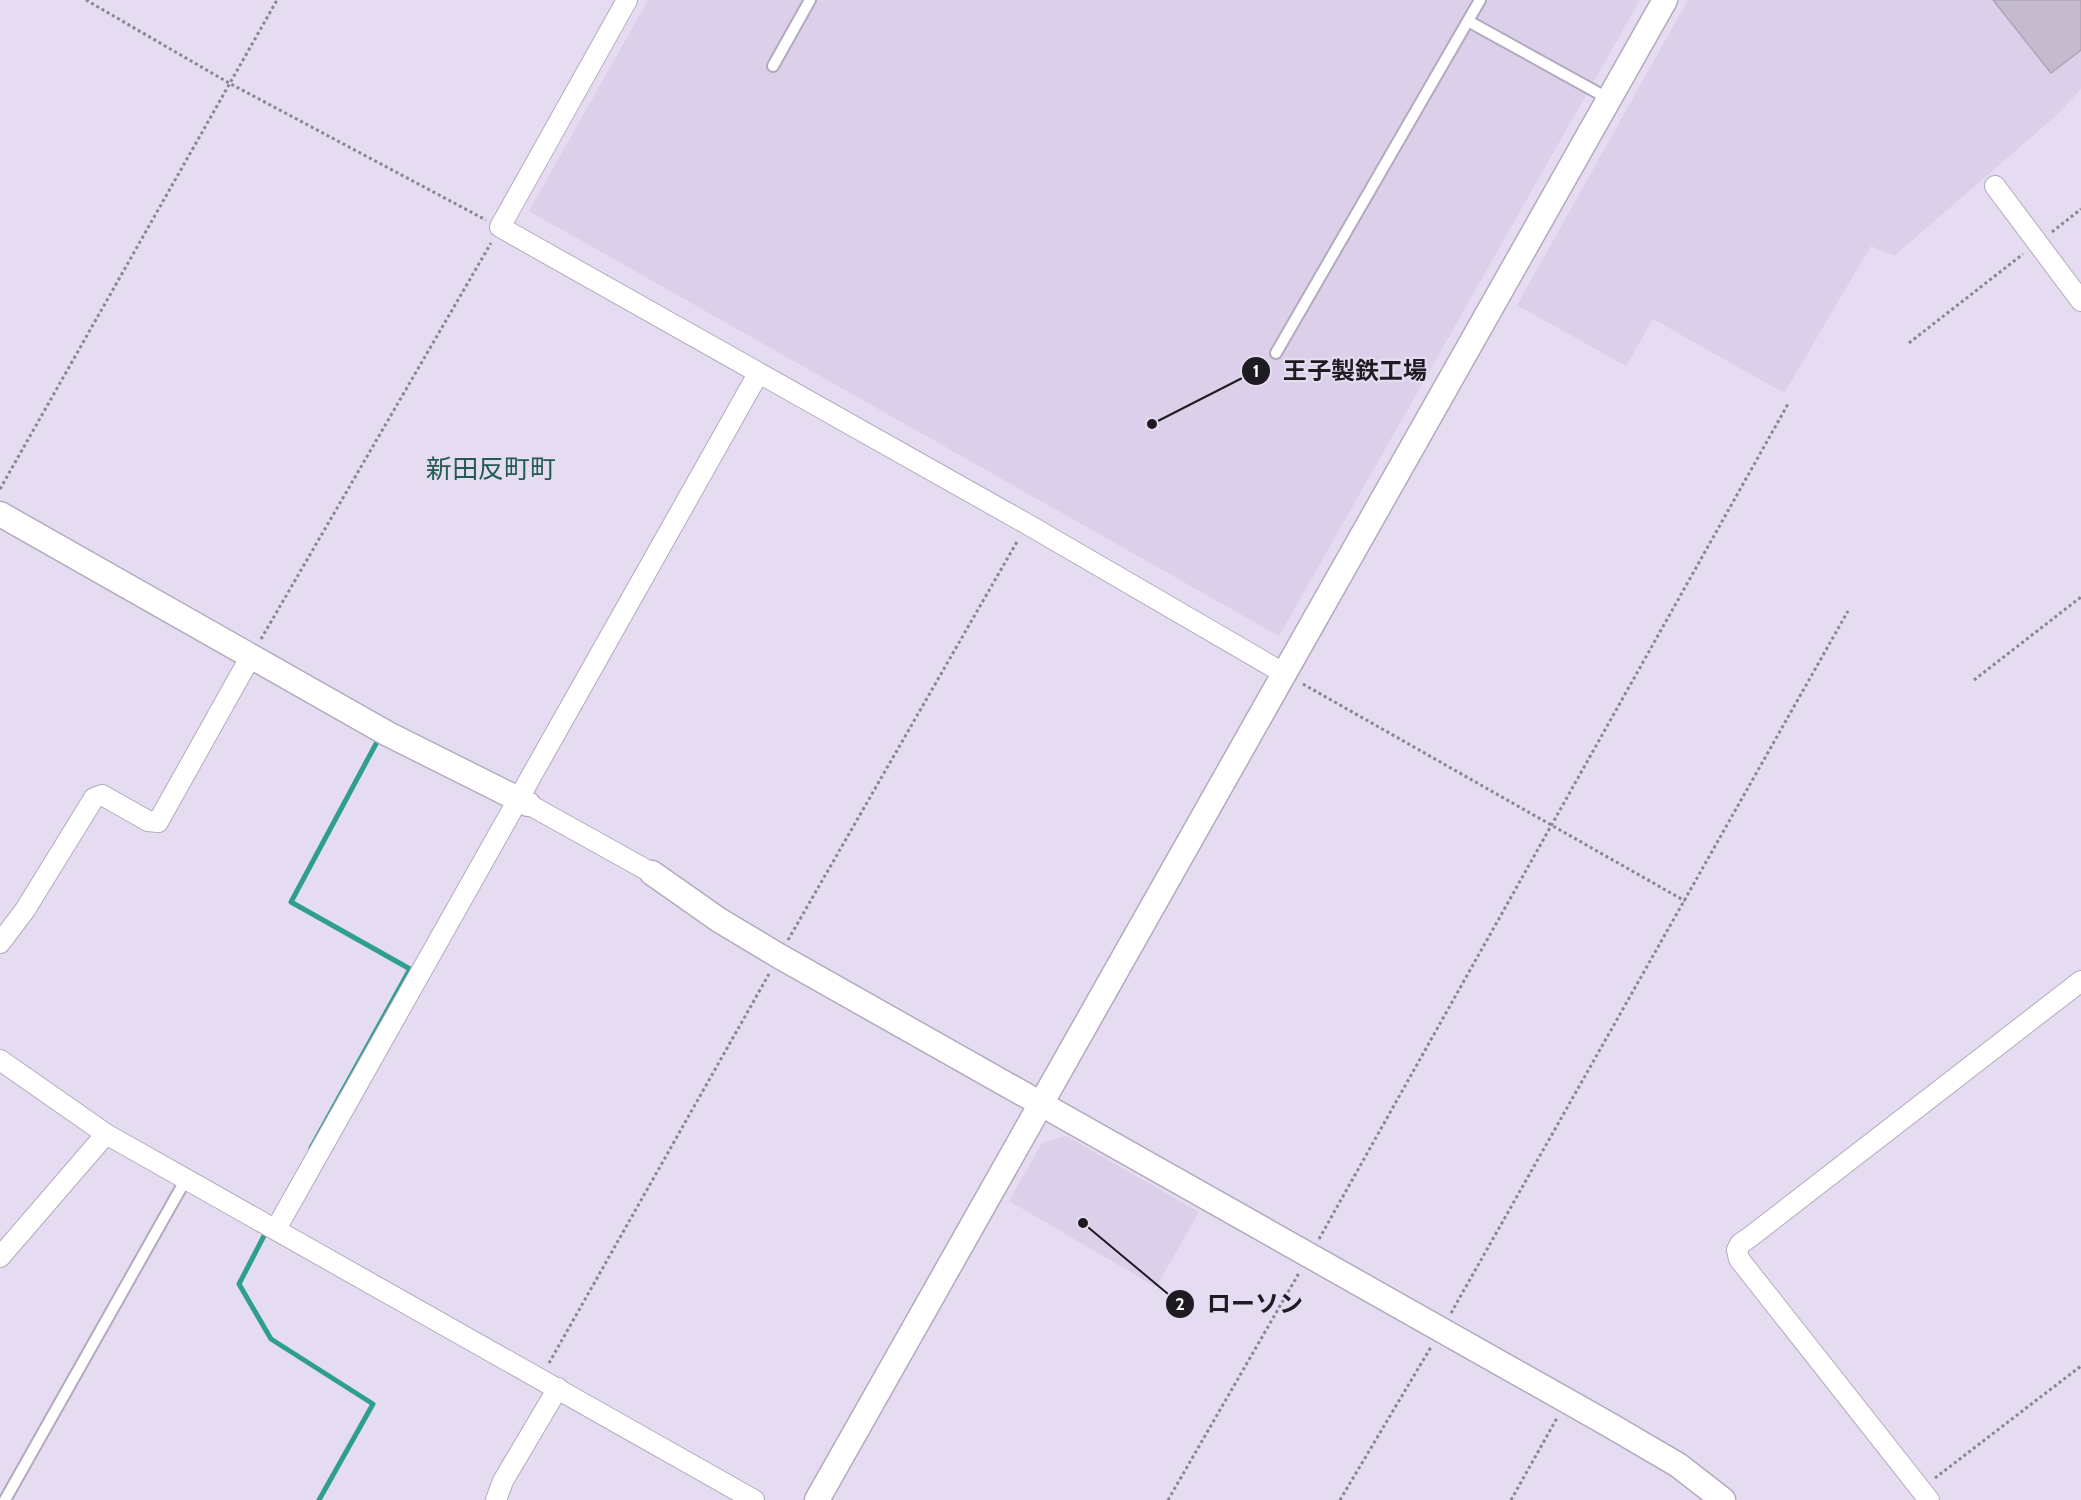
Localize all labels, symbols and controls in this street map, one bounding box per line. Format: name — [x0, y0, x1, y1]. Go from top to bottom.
callout: 王子製鉄工場 — [1241, 350, 1439, 392]
text: 王子製鉄工場 — [1283, 356, 1427, 385]
text: 1 — [1253, 360, 1259, 382]
district label: 新田反町町 — [426, 453, 556, 485]
callout: ローソン — [1165, 1283, 1315, 1325]
text: ローソン — [1207, 1289, 1303, 1318]
text: 2 — [1175, 1293, 1185, 1315]

